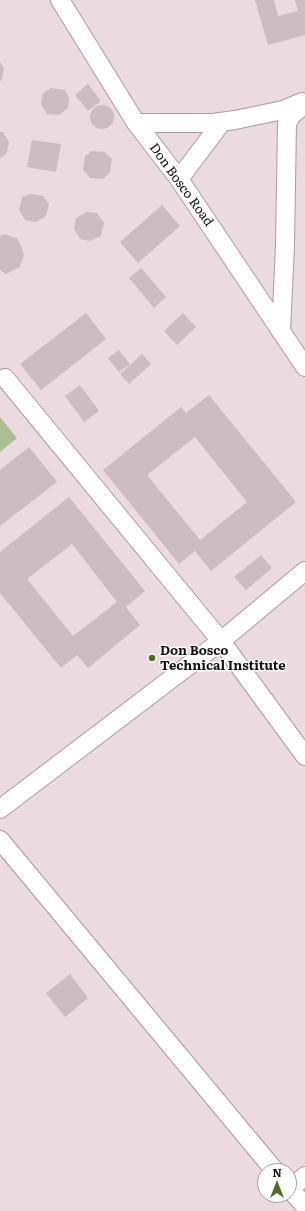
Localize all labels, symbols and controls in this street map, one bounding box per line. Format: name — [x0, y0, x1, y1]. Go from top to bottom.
street label: Don Bosco Road — [146, 140, 216, 230]
place label: Don Bosco Technical Institute — [160, 643, 286, 674]
marker: Don Bosco Technical Institute — [147, 653, 157, 663]
north arrow — [257, 1163, 297, 1203]
text: N — [272, 1164, 282, 1180]

